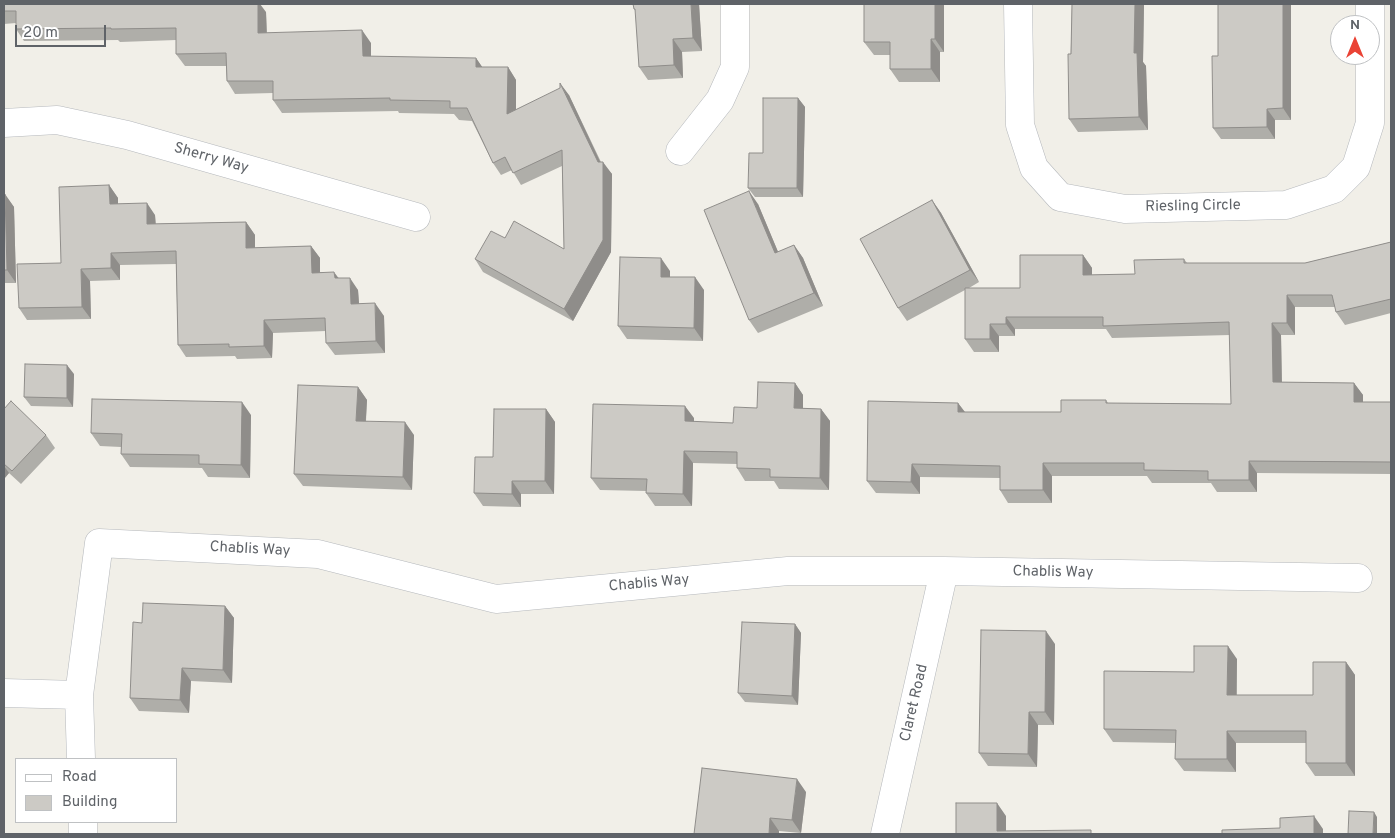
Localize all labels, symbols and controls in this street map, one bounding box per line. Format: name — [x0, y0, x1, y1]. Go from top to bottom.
scale bar — [18, 15, 109, 47]
north arrow — [1330, 15, 1380, 65]
text: N — [1350, 17, 1360, 34]
text: 20 m — [23, 24, 58, 43]
street label: Sherry Way — [171, 140, 251, 178]
street label: Riesling Circle — [1145, 197, 1241, 217]
street label: Chablis Way — [209, 539, 291, 561]
street label: Chablis Way — [1012, 563, 1094, 583]
street label: Chablis Way — [608, 572, 690, 596]
street label: Claret Road — [897, 662, 933, 744]
legend — [15, 758, 178, 823]
text: Road — [62, 768, 97, 787]
text: Building — [62, 793, 117, 812]

